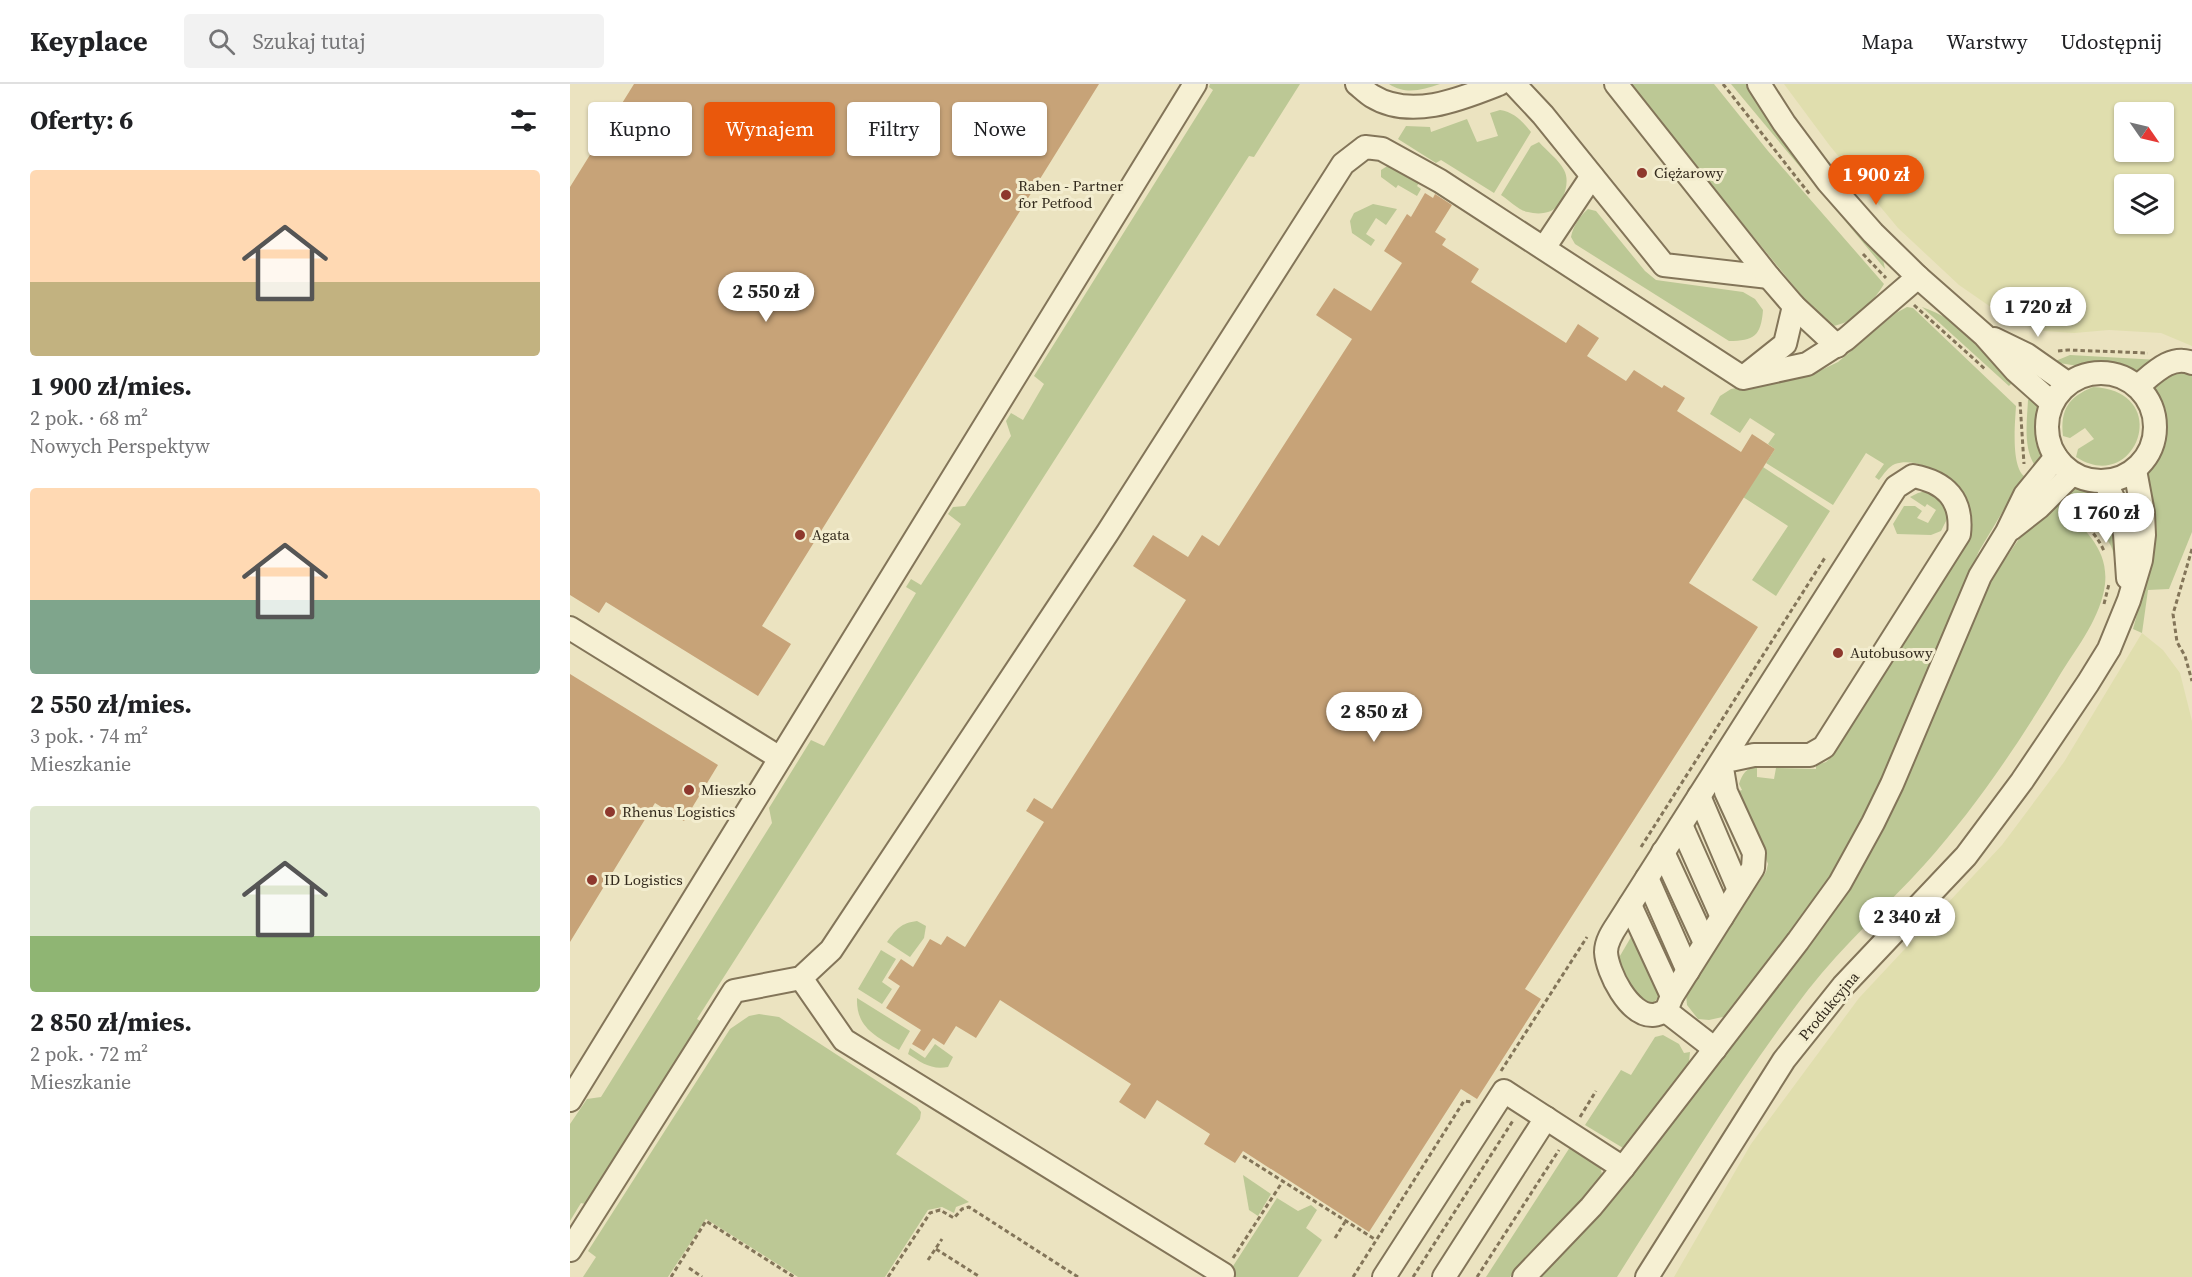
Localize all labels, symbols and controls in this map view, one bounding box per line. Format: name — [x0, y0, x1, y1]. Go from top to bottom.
search box — [184, 14, 604, 68]
text: Keyplace — [30, 22, 148, 60]
icon: search — [205, 25, 238, 58]
text: Szukaj tutaj — [253, 26, 366, 56]
text: Mapa — [1862, 27, 1913, 56]
text: Warstwy — [1946, 27, 2027, 56]
text: Udostępnij — [2060, 27, 2162, 56]
text: Oferty: 6 — [30, 102, 133, 138]
chip: Kupno — [588, 102, 692, 156]
chip: Wynajem — [704, 102, 835, 156]
chip: Filtry — [847, 102, 940, 156]
chip: Nowe — [952, 102, 1047, 156]
north arrow — [2114, 102, 2174, 162]
map controls — [2114, 102, 2174, 234]
icon: filters — [507, 104, 540, 137]
pin: 1 900 zł — [1814, 155, 1938, 206]
text: 1 900 zł — [1842, 160, 1910, 188]
place label: Ciężarowy — [1654, 162, 1724, 183]
marker: Ciężarowy — [1635, 166, 1649, 180]
button: layers — [2114, 174, 2174, 234]
place label: Raben - Partner for Petfood — [1018, 175, 1124, 213]
marker: Raben - Partner for Petfood — [999, 188, 1013, 202]
icon: home — [231, 209, 339, 317]
pin: 2 550 zł — [704, 272, 828, 323]
text: 2 550 zł — [732, 277, 800, 305]
pin: 1 720 zł — [1976, 287, 2100, 338]
text: 1 720 zł — [2004, 292, 2072, 320]
text: 1 900 zł/mies. — [30, 368, 192, 404]
text: 2 pok. · 68 m² — [30, 404, 148, 432]
text: Nowych Perspektyw — [30, 432, 210, 460]
pin: 1 760 zł — [2044, 493, 2168, 544]
text: 1 760 zł — [2072, 498, 2140, 526]
place label: Agata — [812, 524, 850, 545]
icon: home — [231, 527, 339, 635]
marker: Agata — [793, 528, 807, 542]
place label: Autobusowy — [1850, 642, 1933, 663]
marker: Autobusowy — [1831, 646, 1845, 660]
text: 2 550 zł/mies. — [30, 686, 192, 722]
pin: 2 850 zł — [1312, 692, 1436, 743]
text: 2 850 zł — [1340, 697, 1408, 725]
text: 3 pok. · 74 m² — [30, 722, 148, 750]
text: Mieszkanie — [30, 750, 131, 778]
place label: Mieszko — [701, 779, 756, 800]
marker: Mieszko — [682, 783, 696, 797]
place label: Rhenus Logistics — [622, 801, 735, 822]
marker: Rhenus Logistics — [603, 805, 617, 819]
icon: home — [231, 845, 339, 953]
place label: ID Logistics — [604, 869, 683, 890]
marker: ID Logistics — [585, 873, 599, 887]
pin: 2 340 zł — [1845, 897, 1969, 948]
text: 2 340 zł — [1873, 902, 1941, 930]
street label: Produkcyjna — [1794, 966, 1864, 1045]
text: 2 850 zł/mies. — [30, 1004, 192, 1040]
text: 2 pok. · 72 m² — [30, 1040, 148, 1068]
text: Mieszkanie — [30, 1068, 131, 1096]

